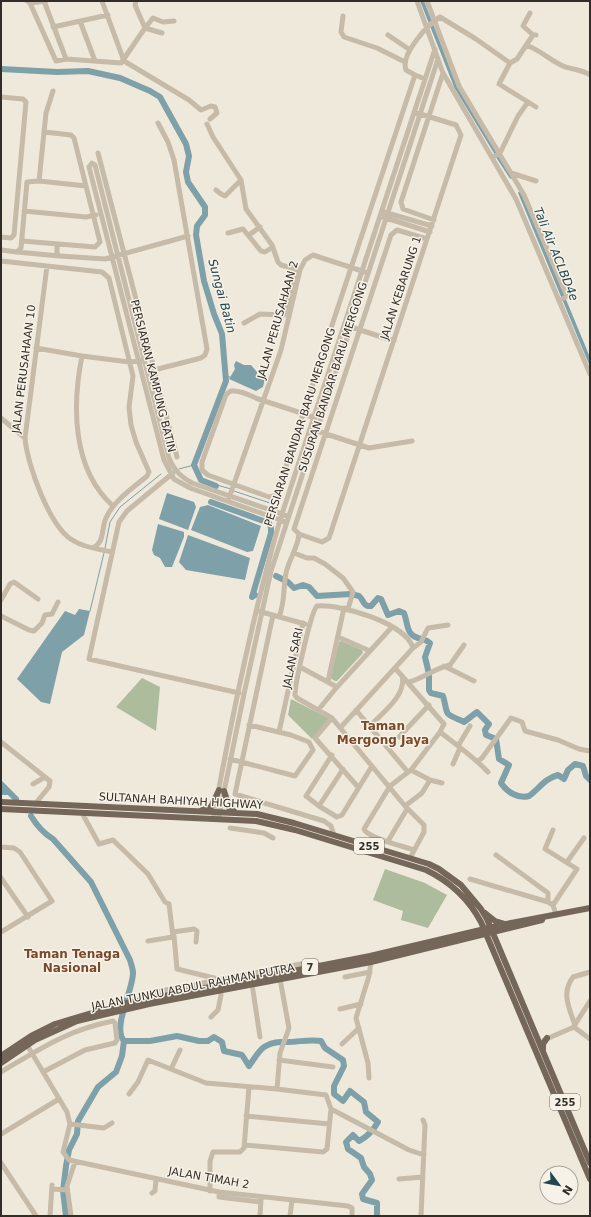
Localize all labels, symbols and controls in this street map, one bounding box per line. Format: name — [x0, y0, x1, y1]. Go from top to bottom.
water label: Tali Air ACLBD4e — [531, 205, 581, 303]
street label: JALAN KEBARUNG 1 — [378, 234, 424, 343]
water label: Sungai Batin — [205, 257, 239, 335]
street label: JALAN PERUSAHAAN 2 — [255, 259, 301, 382]
street label: SUSURAN BANDAR BARU MERGONG — [296, 280, 370, 474]
street label: PERSIARAN KAMPUNG BATIN — [128, 298, 178, 454]
street label: JALAN PERUSAHAAN 10 — [10, 304, 38, 435]
street label: PERSIARAN BANDAR BARU MERGONG — [262, 326, 338, 528]
street label: JALAN SARI — [280, 626, 306, 691]
district label: Taman Mergong Jaya — [337, 719, 429, 747]
street label: SULTANAH BAHIYAH HIGHWAY — [99, 790, 264, 812]
road number: 255 — [354, 838, 384, 854]
district label: Taman Tenaga Nasional — [24, 947, 120, 975]
road number: 7 — [302, 959, 318, 975]
street label: JALAN TUNKU ABDUL RAHMAN PUTRA — [89, 961, 296, 1013]
road number: 255 — [550, 1094, 580, 1110]
street label: JALAN TIMAH 2 — [167, 1164, 250, 1192]
north arrow — [539, 1165, 579, 1205]
text: N — [559, 1183, 575, 1197]

